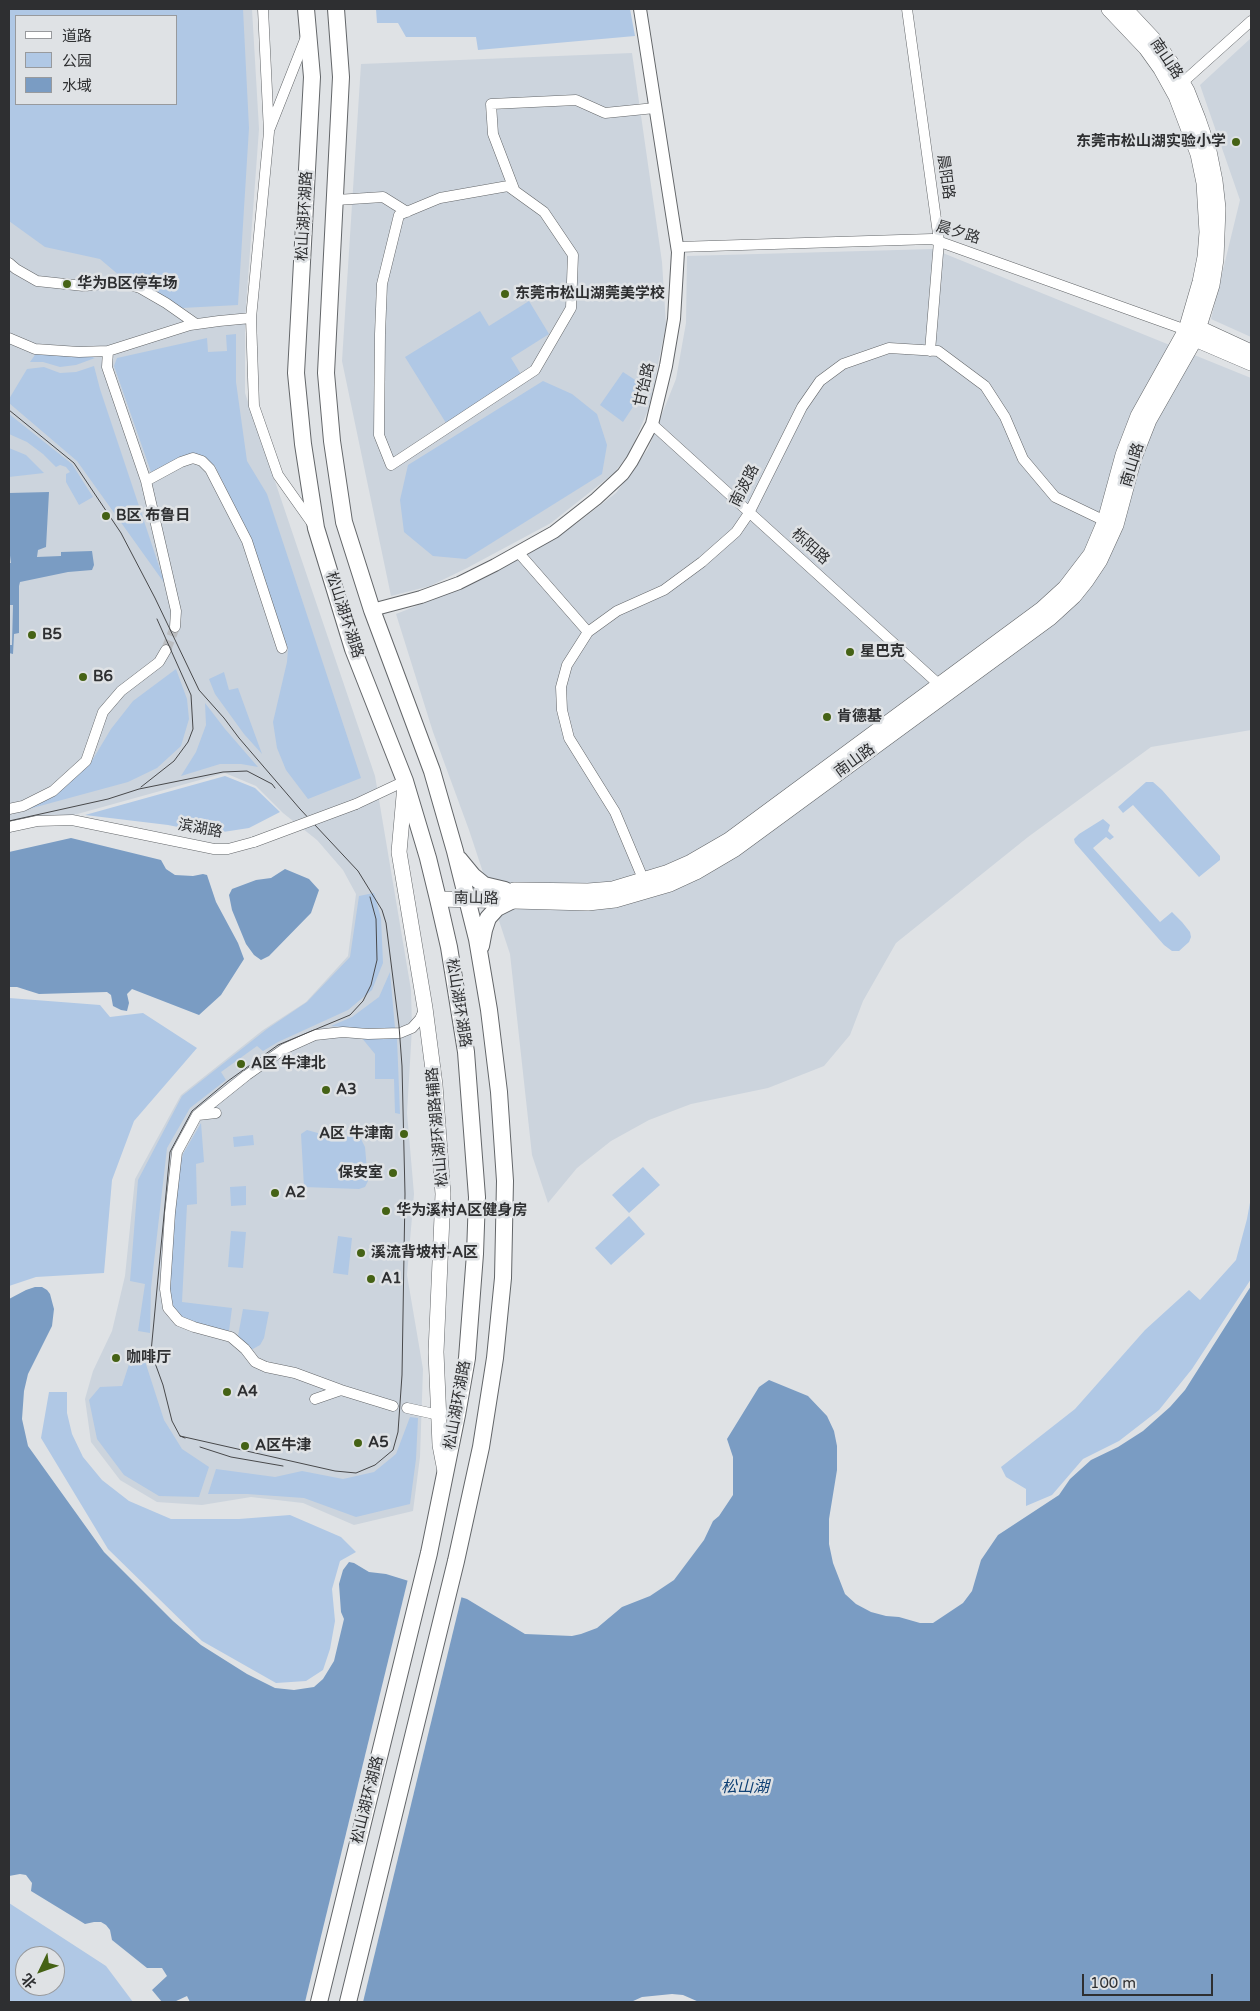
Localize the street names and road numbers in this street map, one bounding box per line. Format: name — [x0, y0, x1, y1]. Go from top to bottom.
street label: 南山路 — [1146, 35, 1186, 83]
street label: 晨阳路 — [933, 153, 957, 201]
street label: 松山湖环湖路 — [294, 171, 316, 261]
street label: 晨夕路 — [934, 218, 982, 248]
street label: 甘饴路 — [631, 361, 659, 409]
street label: 南山路 — [1118, 441, 1148, 489]
street label: 南波路 — [727, 462, 763, 510]
street label: 栎阳路 — [787, 525, 833, 569]
street label: 松山湖环湖路 — [322, 569, 366, 661]
street label: 南山路 — [832, 740, 878, 782]
street label: 滨湖路 — [176, 816, 224, 842]
street label: 南山路 — [453, 890, 499, 908]
street label: 松山湖环湖路 — [442, 957, 474, 1049]
street label: 松山湖环湖路辅路 — [424, 1066, 452, 1188]
street label: 松山湖环湖路 — [441, 1359, 475, 1451]
street label: 松山湖环湖路 — [348, 1754, 388, 1846]

